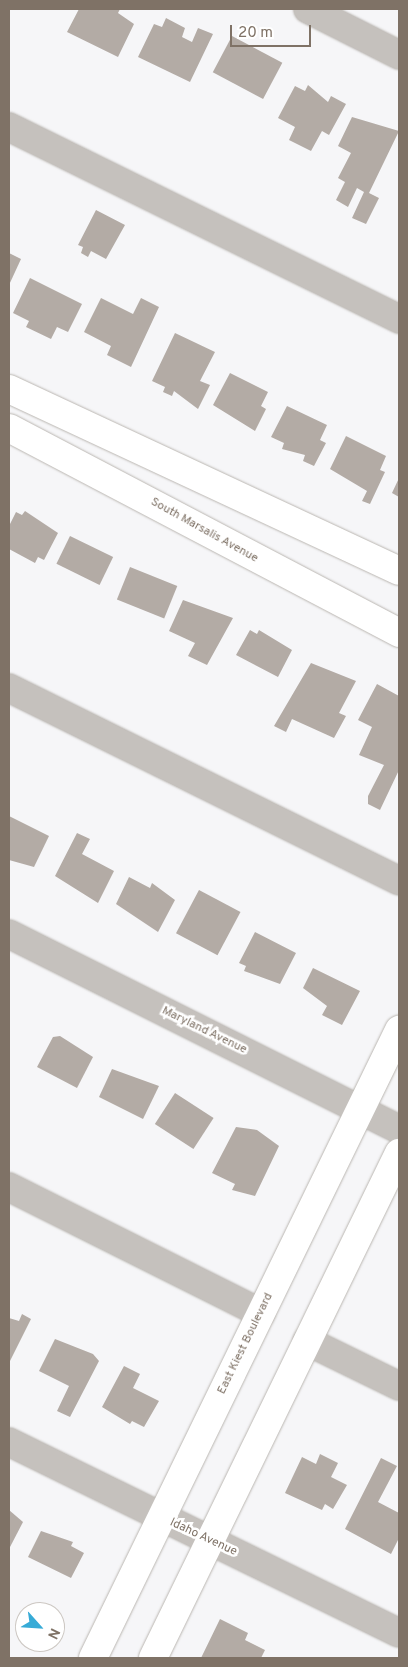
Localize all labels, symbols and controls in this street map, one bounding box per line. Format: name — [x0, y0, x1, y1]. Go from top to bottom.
scale bar — [233, 15, 314, 47]
text: 20 m — [238, 24, 273, 43]
street label: South Marsalis Avenue — [148, 495, 260, 567]
street label: Maryland Avenue — [159, 1004, 249, 1058]
street label: East Kiest Boulevard — [215, 1291, 277, 1397]
street label: Idaho Avenue — [167, 1516, 239, 1560]
north arrow — [15, 1602, 65, 1652]
text: N — [43, 1625, 63, 1642]

